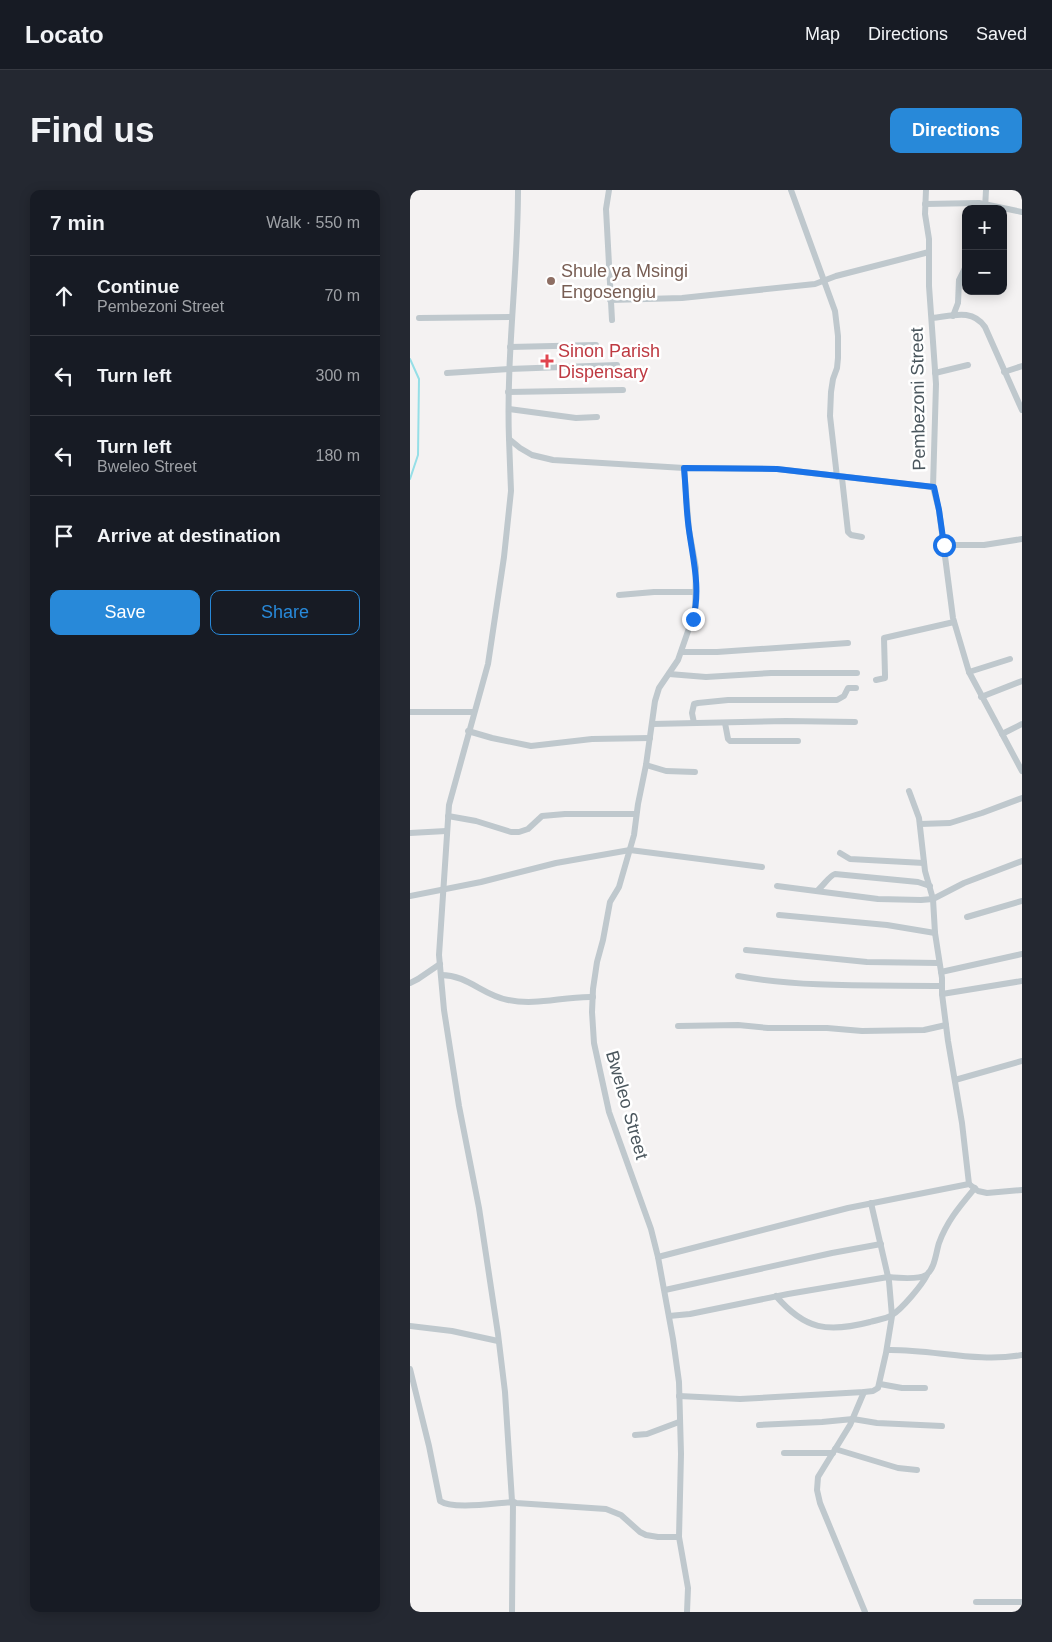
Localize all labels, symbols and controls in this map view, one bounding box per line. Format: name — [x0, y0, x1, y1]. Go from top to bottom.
text: Locato — [25, 21, 104, 48]
text: Map — [805, 24, 840, 44]
text: Directions — [868, 24, 948, 44]
text: Saved — [976, 24, 1027, 44]
button: Directions — [890, 108, 1022, 153]
text: Find us — [30, 110, 154, 149]
map controls — [962, 205, 1007, 295]
button: + — [962, 205, 1007, 250]
text: 7 min — [50, 211, 105, 234]
text: Walk · 550 m — [266, 214, 360, 231]
button: − — [962, 250, 1007, 295]
place label: Shule ya Msingi Engosengiu — [561, 261, 688, 302]
marker: Shule ya Msingi Engosengiu — [545, 275, 557, 287]
text: Continue — [97, 276, 179, 297]
icon: ahead — [50, 282, 78, 310]
text: 70 m — [324, 287, 360, 304]
text: Pembezoni Street — [97, 298, 224, 315]
street label: Pembezoni Street — [907, 327, 929, 471]
place label: Sinon Parish Dispensary — [558, 341, 660, 382]
marker: Sinon Parish Dispensary — [540, 354, 554, 368]
icon: left — [50, 362, 78, 390]
text: Turn left — [97, 365, 172, 386]
text: 300 m — [316, 367, 360, 384]
text: Turn left — [97, 436, 172, 457]
icon: left — [50, 442, 78, 470]
text: 180 m — [316, 447, 360, 464]
text: Bweleo Street — [97, 458, 197, 475]
icon: arrive — [50, 522, 78, 550]
text: Arrive at destination — [97, 525, 281, 546]
route start — [933, 534, 956, 557]
button: Save — [50, 590, 200, 635]
button: Share — [210, 590, 360, 635]
route end — [682, 608, 705, 631]
street label: Bweleo Street — [602, 1048, 652, 1162]

